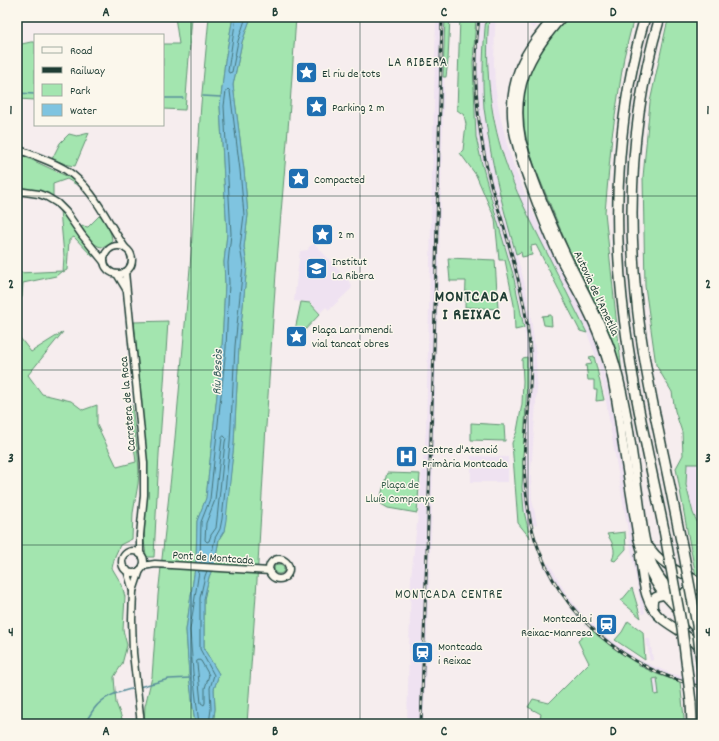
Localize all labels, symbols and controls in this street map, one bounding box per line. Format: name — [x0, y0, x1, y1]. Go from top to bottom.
text: A — [102, 4, 110, 23]
text: B — [272, 4, 278, 23]
text: C — [441, 4, 448, 23]
text: D — [610, 4, 617, 23]
legend — [34, 34, 164, 126]
text: Road — [70, 43, 92, 60]
district label: LA RIBERA — [388, 54, 448, 73]
place icon: El riu de tots — [293, 60, 319, 86]
text: Railway — [70, 63, 106, 80]
place label: El riu de tots — [322, 66, 381, 83]
text: Park — [70, 83, 91, 100]
place icon: Parking 2 m — [303, 94, 329, 120]
place label: Parking 2 m — [332, 100, 384, 117]
text: 1 — [10, 102, 13, 121]
text: 1 — [707, 102, 710, 121]
text: Water — [70, 103, 97, 120]
place icon: Compacted — [286, 166, 312, 192]
place label: Compacted — [314, 172, 365, 189]
place icon: 2 m — [309, 221, 335, 247]
place label: 2 m — [338, 227, 354, 244]
street label: Autovia de l'Ametlla — [569, 248, 623, 339]
place label: Institut La Ribera — [332, 254, 374, 285]
school or university icon: Institut La Ribera — [304, 255, 330, 281]
text: 2 — [8, 276, 14, 295]
text: 2 — [705, 276, 711, 295]
district label: MONTCADA I REIXAC — [435, 286, 509, 327]
place label: Plaça Larramendi. vial tancat obres — [312, 322, 393, 353]
place icon: Plaça Larramendi. vial tancat obres — [283, 323, 309, 349]
water label: Riu Besòs — [208, 348, 229, 395]
street label: Carretera de la Roca — [116, 356, 141, 452]
place label: Centre d'Atenció Primària Montcada — [422, 442, 508, 473]
hospital icon: Centre d'Atenció Primària Montcada — [394, 443, 420, 469]
text: 3 — [8, 450, 14, 469]
text: 3 — [705, 450, 711, 469]
park label: Plaça de Lluís Companys — [365, 477, 435, 508]
street label: Pont de Montcada — [172, 547, 254, 570]
district label: MONTCADA CENTRE — [395, 586, 503, 605]
place label: Montcada i Reixac-Manresa — [521, 611, 592, 642]
station icon: Montcada i Reixac-Manresa — [594, 612, 620, 638]
text: 4 — [8, 624, 14, 643]
text: 4 — [705, 624, 711, 643]
place label: Montcada i Reixac — [438, 639, 482, 670]
station icon: Montcada i Reixac — [409, 640, 435, 666]
text: A — [102, 723, 110, 741]
text: B — [272, 723, 278, 741]
text: C — [441, 723, 448, 741]
text: D — [610, 723, 617, 741]

